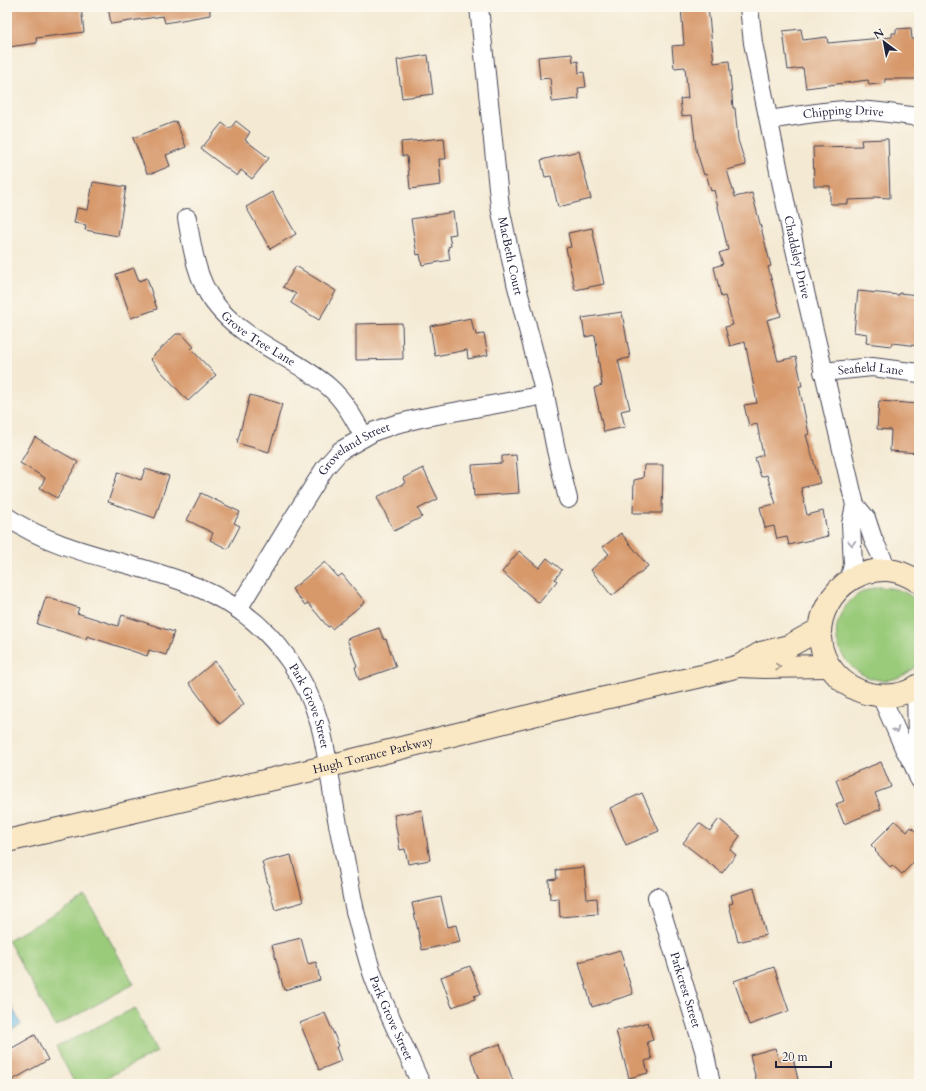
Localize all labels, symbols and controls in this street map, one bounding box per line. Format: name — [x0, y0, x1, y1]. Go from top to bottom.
north arrow — [864, 22, 904, 62]
text: N — [871, 25, 887, 43]
street label: Chipping Drive — [802, 102, 885, 123]
street label: Chaddsley Drive — [780, 214, 814, 300]
street label: MacBeth Court — [494, 215, 527, 297]
street label: Grove Tree Lane — [217, 307, 298, 370]
street label: Seafield Lane — [837, 359, 905, 379]
street label: Groveland Street — [314, 419, 392, 479]
one-way arrow — [848, 540, 856, 546]
street label: Park Grove Street — [285, 660, 333, 750]
one-way arrow — [775, 663, 781, 671]
one-way arrow — [892, 727, 900, 734]
street label: Hugh Torance Parkway — [311, 732, 435, 777]
street label: Parkcrest Street — [666, 950, 705, 1030]
street label: Park Grove Street — [366, 974, 417, 1063]
scale bar — [776, 1043, 831, 1069]
text: 20 m — [782, 1049, 809, 1065]

